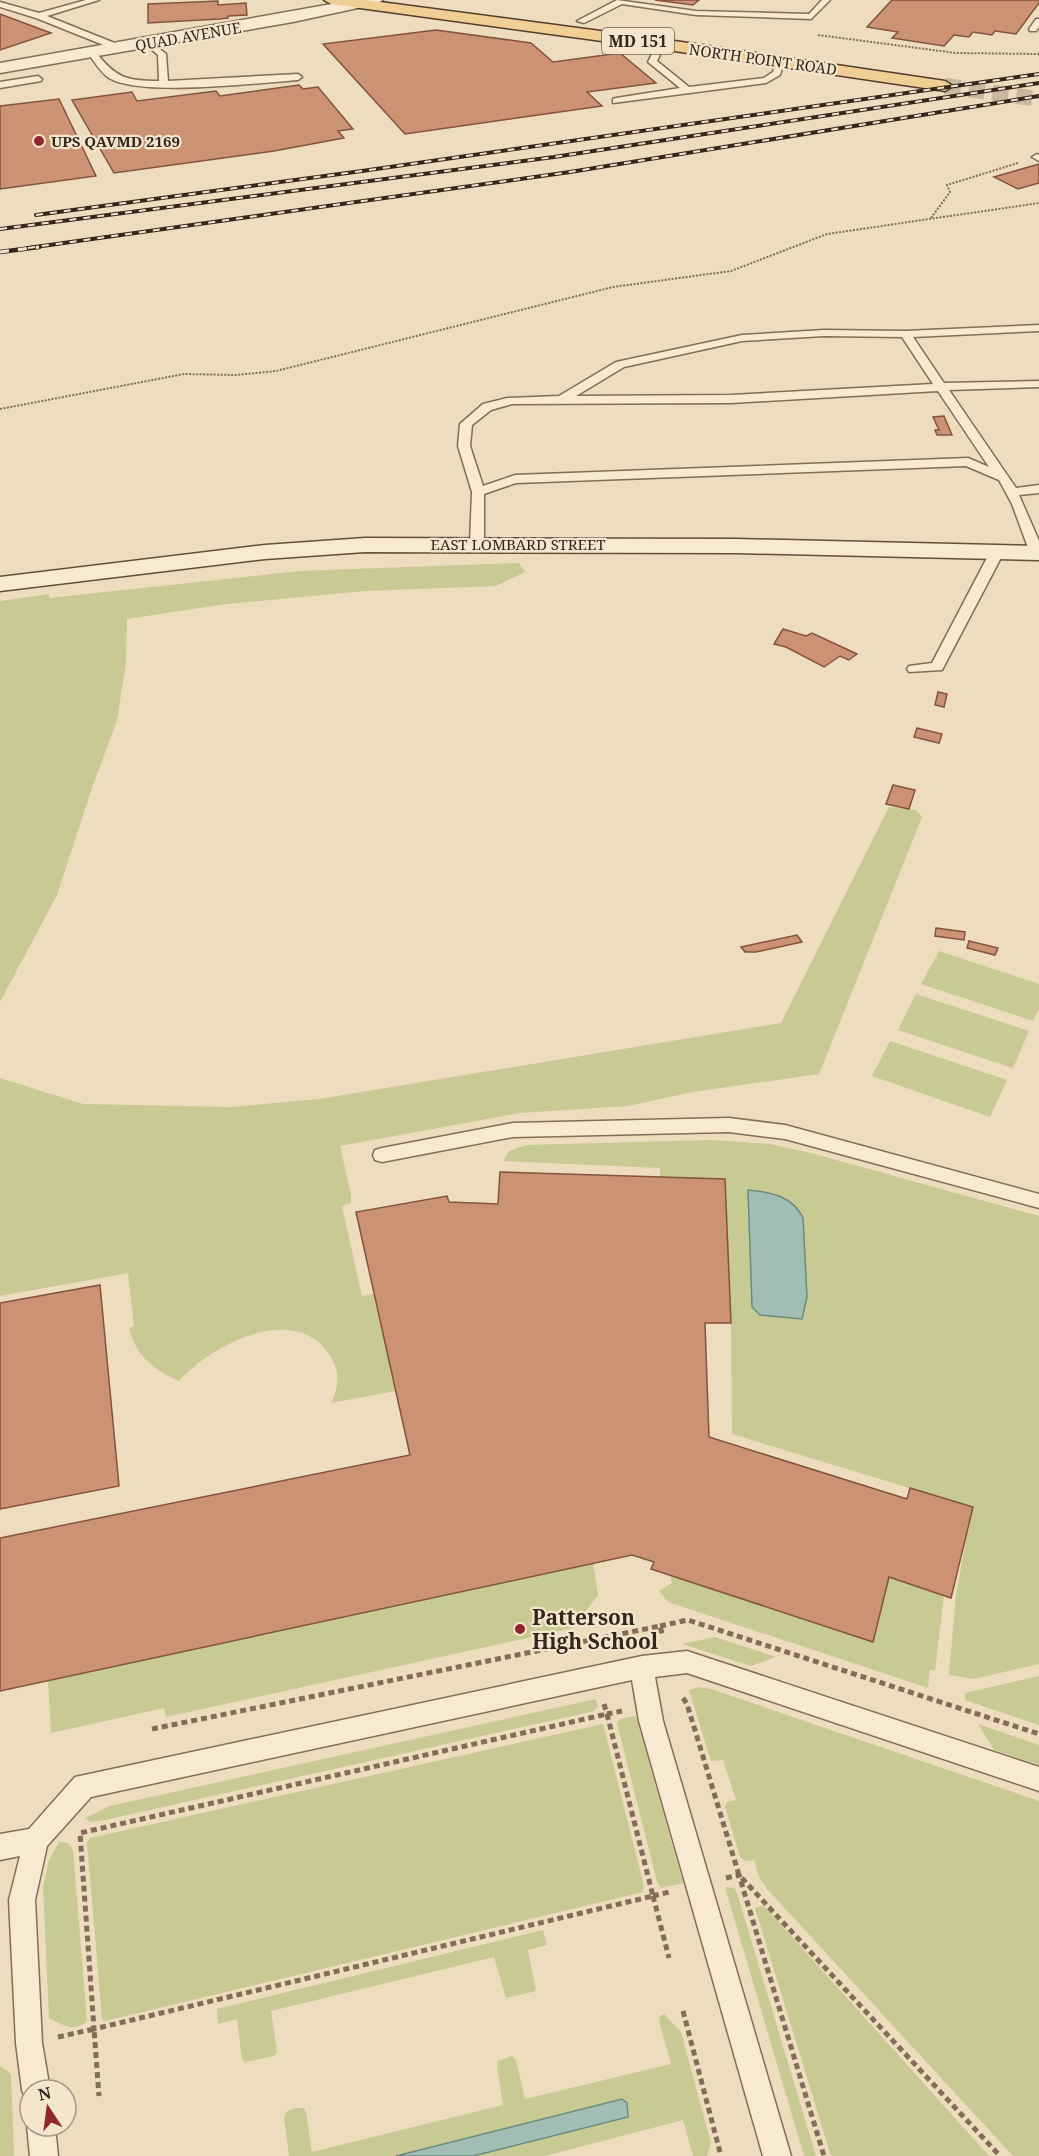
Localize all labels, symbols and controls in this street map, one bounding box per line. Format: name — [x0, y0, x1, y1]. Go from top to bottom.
street label: QUAD AVENUE — [133, 17, 243, 55]
road number: MD 151 — [602, 28, 674, 54]
street label: NORTH POINT ROAD — [688, 39, 838, 79]
place label: UPS QAVMD 2169 — [51, 131, 180, 151]
marker: UPS QAVMD 2169 — [32, 134, 46, 148]
street label: EAST LOMBARD STREET — [431, 534, 605, 554]
place label: Patterson High School — [532, 1603, 659, 1655]
marker: Patterson High School — [513, 1622, 527, 1636]
north arrow — [18, 2078, 78, 2138]
text: N — [36, 2081, 54, 2106]

